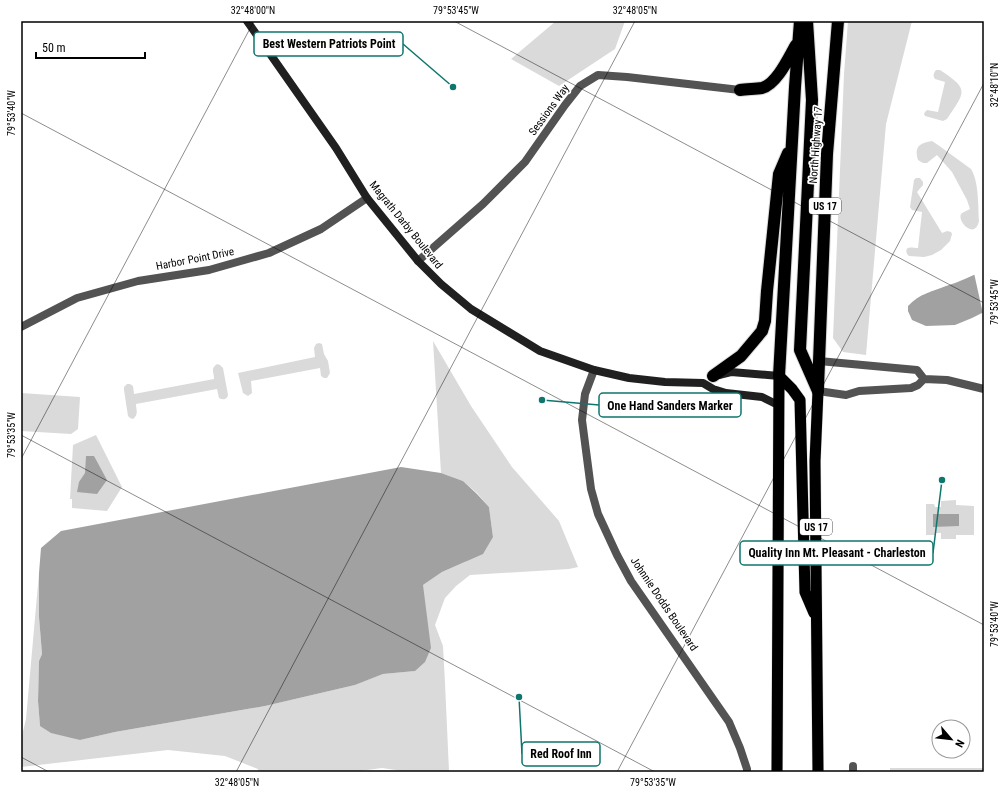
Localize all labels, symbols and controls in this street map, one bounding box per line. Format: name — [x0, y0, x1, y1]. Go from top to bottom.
text: 32°48'00"N — [231, 5, 275, 16]
text: 79°53'45"W — [433, 5, 479, 16]
text: 32°48'05"N — [613, 5, 657, 16]
callout: Best Western Patriots Point — [254, 32, 403, 56]
scale bar — [36, 34, 145, 60]
text: Best Western Patriots Point — [263, 37, 396, 51]
text: 50 m — [42, 41, 66, 55]
text: 32°48'10"N — [989, 63, 1000, 107]
street label: Sessions Way — [526, 82, 572, 138]
text: 79°53'40"W — [6, 90, 17, 136]
street label: North Highway 17 — [807, 106, 825, 184]
street label: Magrath Darby Boulevard — [367, 179, 445, 271]
road number: US 17 — [809, 198, 841, 214]
street label: Harbor Point Drive — [155, 245, 235, 273]
text: 79°53'45"W — [989, 279, 1000, 325]
callout: One Hand Sanders Marker — [599, 393, 741, 417]
text: One Hand Sanders Marker — [607, 399, 733, 413]
text: 79°53'35"W — [6, 412, 17, 458]
road number: US 17 — [800, 519, 832, 535]
callout: Quality Inn Mt. Pleasant - Charleston — [740, 541, 933, 565]
text: Quality Inn Mt. Pleasant - Charleston — [748, 546, 926, 560]
street label: Johnnie Dodds Boulevard — [628, 555, 700, 653]
text: 79°53'40"W — [989, 601, 1000, 647]
north arrow — [931, 719, 971, 759]
text: N — [952, 737, 967, 750]
callout: Red Roof Inn — [522, 742, 600, 766]
text: Red Roof Inn — [530, 747, 592, 761]
text: 32°48'05"N — [215, 777, 259, 788]
text: 79°53'35"W — [630, 777, 676, 788]

